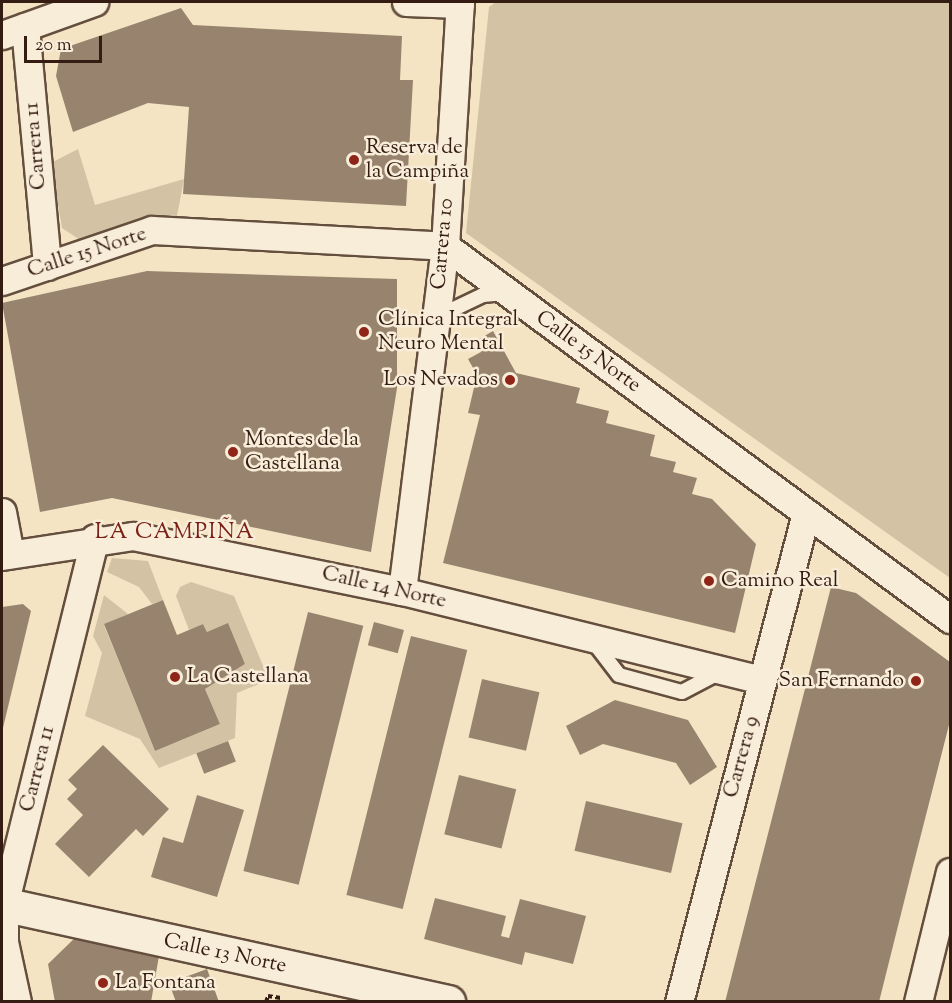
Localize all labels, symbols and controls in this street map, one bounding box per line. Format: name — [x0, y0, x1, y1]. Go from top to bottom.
scale bar — [27, 24, 105, 62]
text: 20 m — [35, 33, 72, 59]
street label: Carrera 11 — [20, 101, 52, 191]
place label: Reserva de la Campiña — [366, 135, 469, 185]
marker: Reserva de la Campiña — [347, 153, 361, 167]
street label: Carrera 10 — [426, 197, 460, 291]
street label: Calle 15 Norte — [24, 222, 150, 284]
street label: Calle 15 Norte — [531, 305, 645, 399]
place label: Clínica Integral Neuro Mental — [378, 307, 518, 357]
marker: Clínica Integral Neuro Mental — [355, 323, 373, 341]
place label: Los Nevados — [383, 367, 498, 393]
marker: Los Nevados — [503, 373, 517, 387]
place label: Montes de la Castellana — [245, 427, 359, 477]
marker: Montes de la Castellana — [226, 445, 240, 459]
district label: LA CAMPIÑA — [95, 521, 255, 547]
street label: Calle 14 Norte — [319, 561, 449, 615]
place label: Camino Real — [721, 568, 839, 594]
marker: Camino Real — [702, 574, 716, 588]
place label: La Castellana — [187, 664, 309, 690]
place label: San Fernando — [779, 668, 904, 694]
marker: La Castellana — [168, 670, 182, 684]
marker: San Fernando — [909, 674, 923, 688]
street label: Carrera 9 — [719, 713, 765, 801]
street label: Carrera 11 — [15, 723, 61, 815]
street label: Calle 13 Norte — [161, 929, 289, 979]
place label: La Fontana — [115, 970, 216, 996]
marker: La Fontana — [96, 976, 110, 990]

